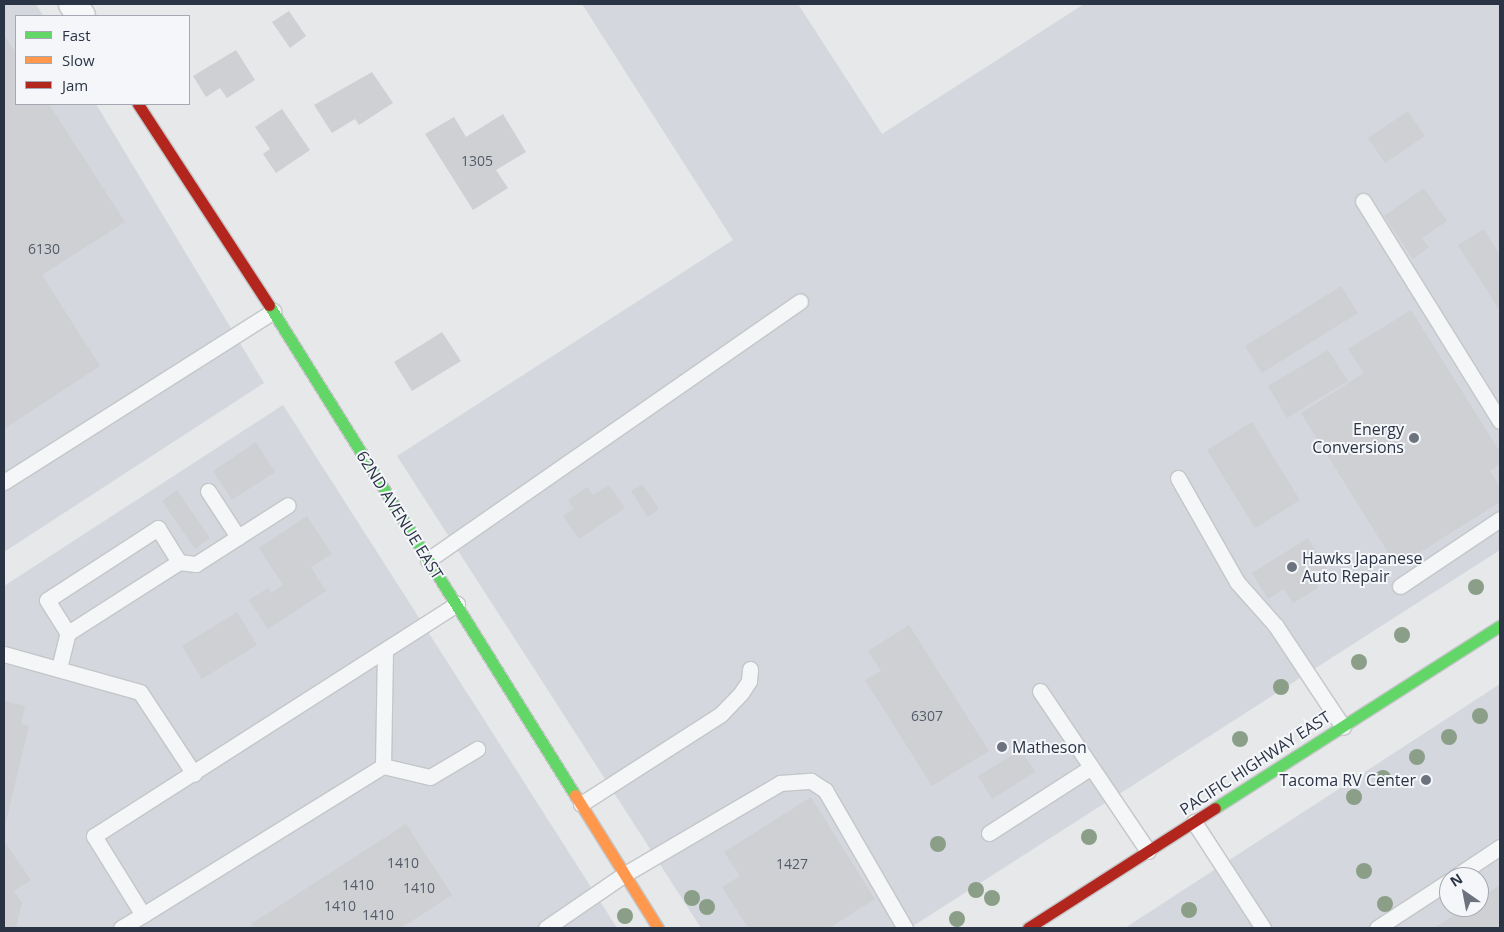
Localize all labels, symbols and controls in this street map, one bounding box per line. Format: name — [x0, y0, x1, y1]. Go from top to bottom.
legend — [15, 15, 190, 105]
text: Fast — [62, 25, 91, 45]
text: Slow — [62, 50, 95, 70]
text: Jam — [62, 75, 88, 95]
house number: 1305 — [461, 153, 493, 169]
house number: 6130 — [28, 241, 60, 257]
place label: Energy Conversions — [1312, 419, 1404, 457]
marker: Energy Conversions — [1408, 432, 1420, 444]
street label: 62ND AVENUE EAST — [353, 447, 447, 583]
place label: Hawks Japanese Auto Repair — [1302, 548, 1423, 586]
marker: Hawks Japanese Auto Repair — [1286, 561, 1298, 573]
street label: PACIFIC HIGHWAY EAST — [1176, 707, 1334, 819]
house number: 6307 — [911, 708, 943, 724]
place label: Matheson — [1012, 737, 1087, 757]
marker: Matheson — [996, 741, 1008, 753]
place label: Tacoma RV Center — [1279, 770, 1416, 790]
marker: Tacoma RV Center — [1420, 774, 1432, 786]
house number: 1410 — [387, 855, 419, 871]
house number: 1427 — [776, 856, 808, 872]
north arrow — [1439, 867, 1489, 917]
text: N — [1446, 869, 1466, 891]
house number: 1410 — [342, 877, 374, 893]
house number: 1410 — [403, 880, 435, 896]
house number: 1410 — [324, 898, 356, 914]
house number: 1410 — [362, 907, 394, 923]

